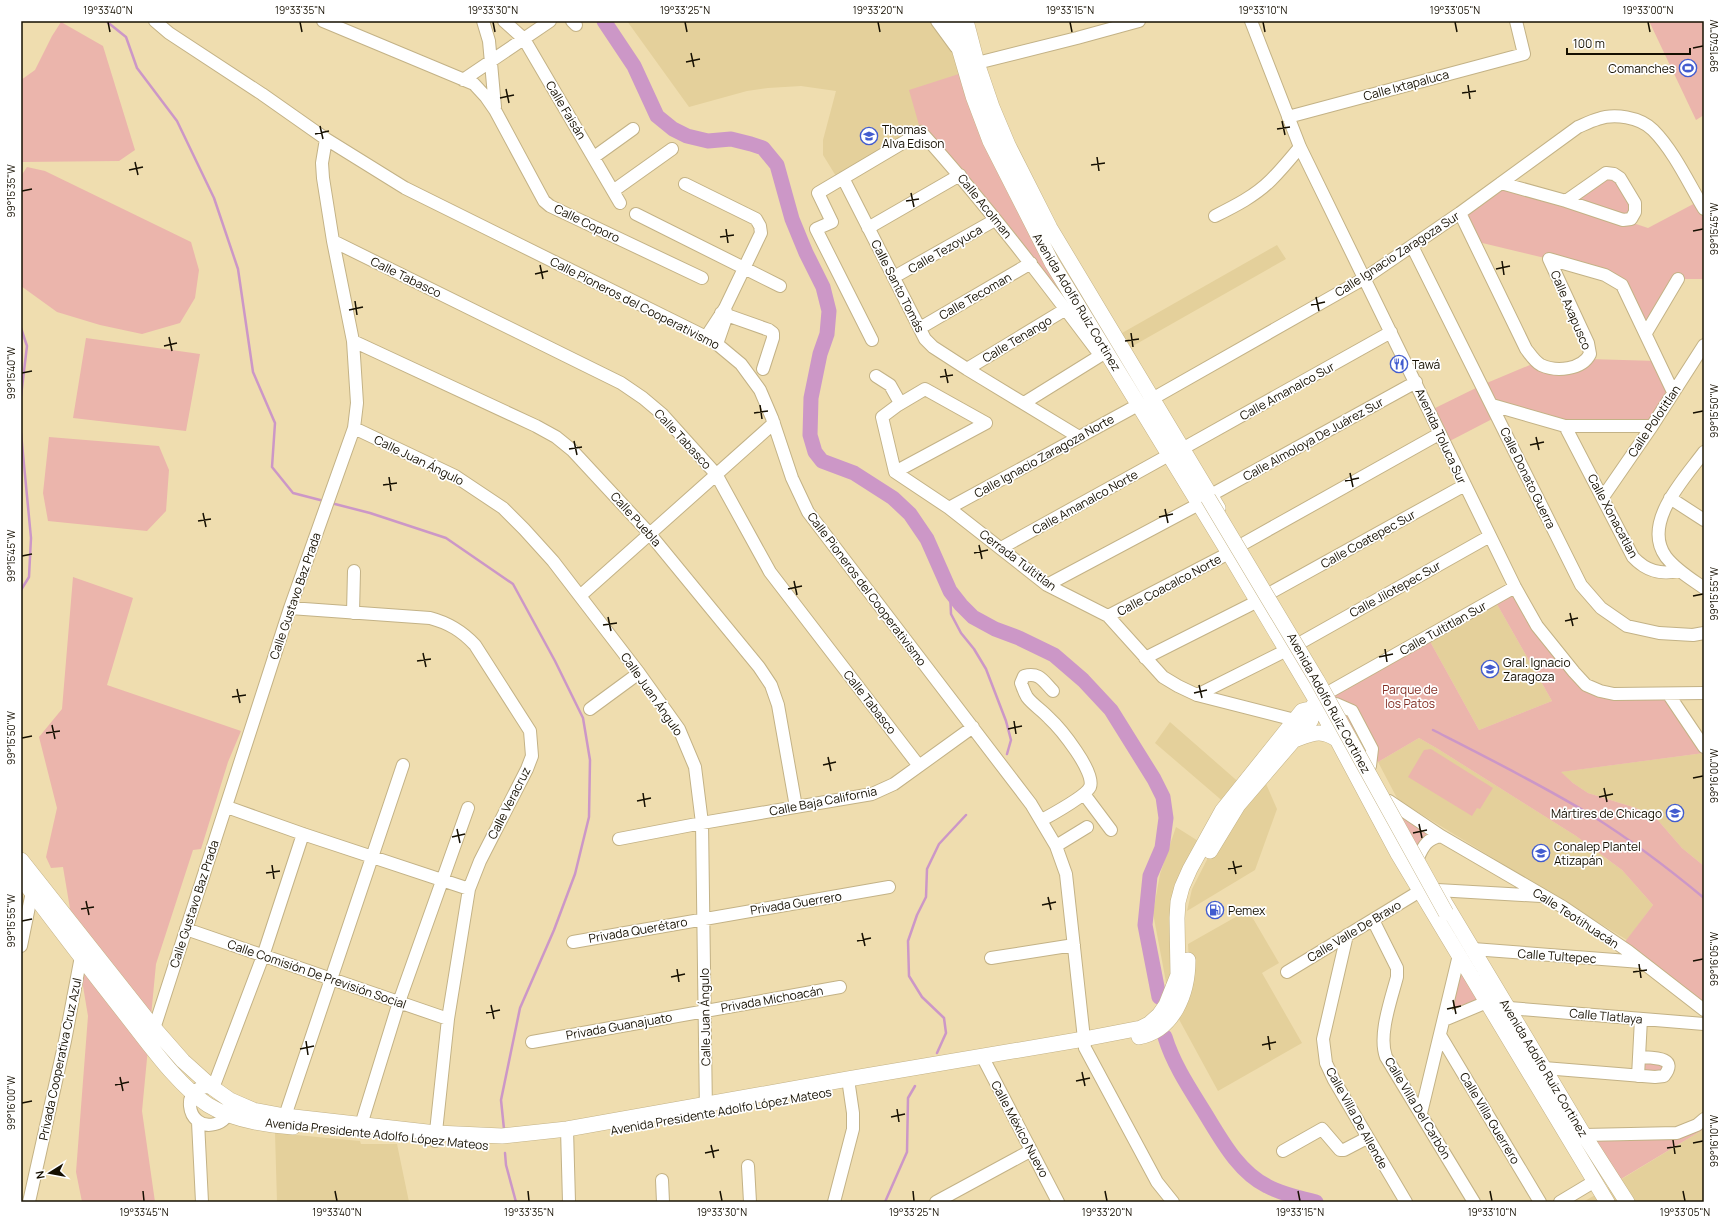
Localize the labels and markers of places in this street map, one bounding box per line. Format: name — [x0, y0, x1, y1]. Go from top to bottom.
sports icon: Comanches — [1678, 58, 1698, 78]
place label: Comanches — [1608, 60, 1675, 77]
place label: Thomas Alva Edison — [882, 121, 945, 152]
school or university icon: Thomas Alva Edison — [859, 126, 879, 146]
restaurant icon: Tawá — [1389, 354, 1409, 374]
place label: Tawá — [1412, 356, 1440, 373]
place label: Gral. Ignacio Zaragoza — [1503, 654, 1571, 685]
school or university icon: Gral. Ignacio Zaragoza — [1480, 659, 1500, 679]
school or university icon: Mártires de Chicago — [1665, 803, 1685, 823]
place label: Mártires de Chicago — [1551, 805, 1662, 822]
place label: Conalep Plantel Atizapán — [1554, 838, 1641, 869]
school or university icon: Conalep Plantel Atizapán — [1531, 843, 1551, 863]
fuel station icon: Pemex — [1205, 900, 1225, 920]
place label: Pemex — [1228, 902, 1266, 919]

